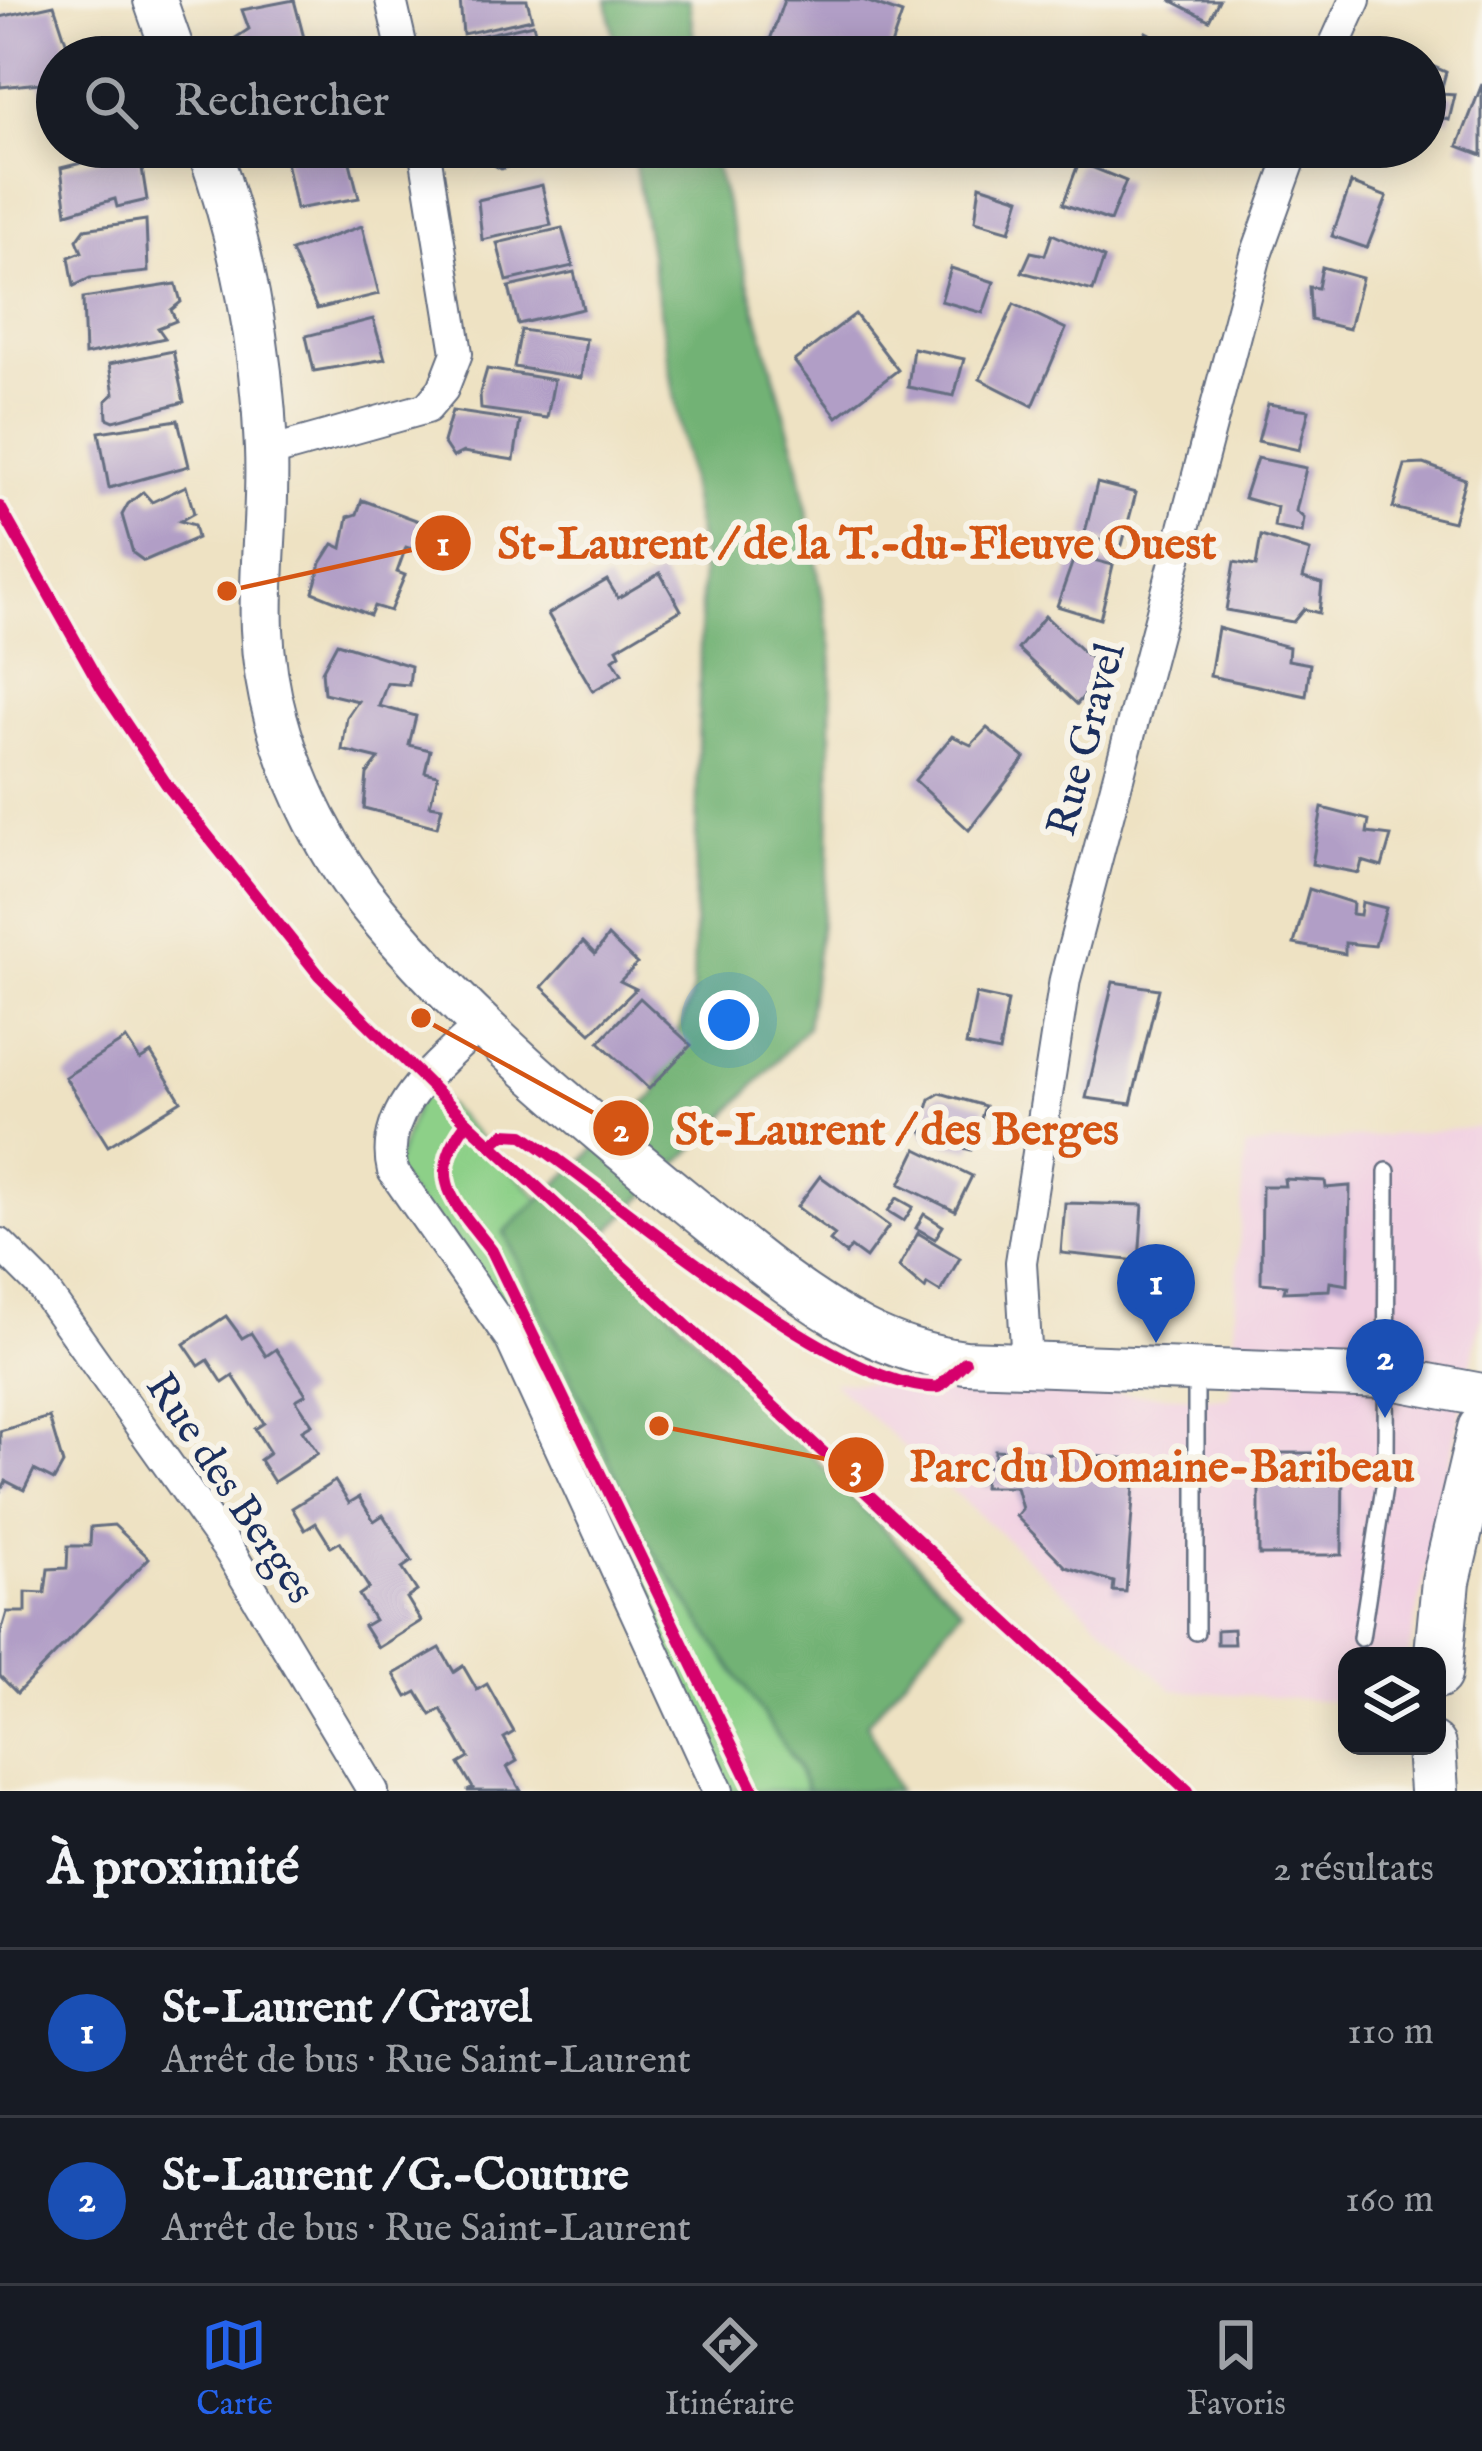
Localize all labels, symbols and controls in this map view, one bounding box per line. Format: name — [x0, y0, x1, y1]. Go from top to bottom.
search box — [36, 36, 1446, 168]
icon: search — [78, 69, 144, 135]
text: Rechercher — [174, 74, 389, 131]
callout: St-Laurent / de la T.-du-Fleuve Ouest — [413, 502, 1240, 583]
text: St-Laurent / de la T.-du-Fleuve Ouest — [498, 517, 1217, 574]
text: 1 — [436, 522, 450, 568]
street label: Rue Gravel — [1036, 637, 1139, 842]
your location — [699, 990, 759, 1050]
callout: St-Laurent / des Berges — [591, 1088, 1143, 1169]
text: St-Laurent / des Berges — [675, 1103, 1119, 1160]
text: 2 — [613, 1108, 630, 1154]
pin: 1 — [1117, 1244, 1195, 1343]
pin: 2 — [1346, 1319, 1424, 1418]
street label: Rue des Berges — [133, 1364, 326, 1614]
callout: Parc du Domaine-Baribeau — [826, 1425, 1439, 1506]
text: Parc du Domaine-Baribeau — [909, 1440, 1415, 1497]
text: 3 — [849, 1445, 863, 1491]
map controls — [1338, 1647, 1446, 1755]
button: layers — [1338, 1647, 1446, 1755]
text: À proximité — [48, 1837, 299, 1902]
text: 2 résultats — [1273, 1845, 1434, 1894]
text: St-Laurent / Gravel — [162, 1980, 532, 2037]
text: 1 — [80, 2008, 94, 2057]
text: 110 m — [1347, 2008, 1434, 2057]
text: Arrêt de bus · Rue Saint-Laurent — [162, 2037, 691, 2086]
text: St-Laurent / G.-Couture — [162, 2148, 629, 2205]
text: 2 — [78, 2176, 96, 2225]
text: 160 m — [1345, 2176, 1434, 2225]
text: Arrêt de bus · Rue Saint-Laurent — [162, 2205, 691, 2254]
tab: Carte — [196, 2312, 273, 2426]
tab: Itinéraire — [665, 2312, 794, 2426]
tab: Favoris — [1187, 2312, 1286, 2426]

